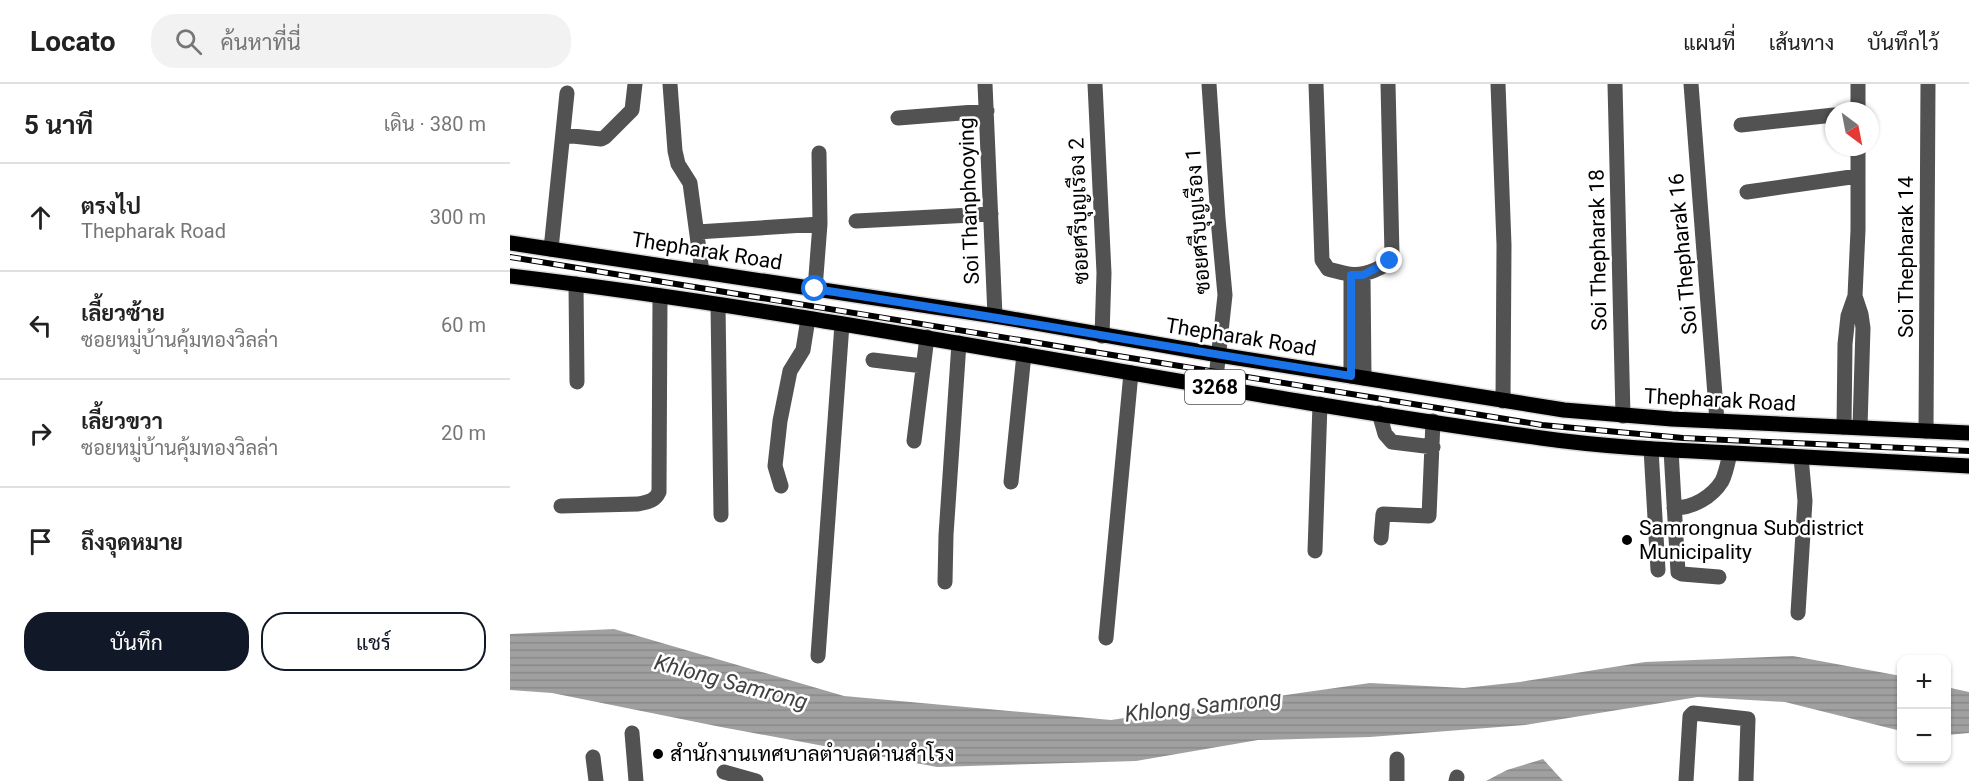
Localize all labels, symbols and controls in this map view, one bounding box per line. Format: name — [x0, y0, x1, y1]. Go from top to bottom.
search box — [151, 14, 571, 68]
text: Locato — [30, 25, 115, 58]
icon: search — [172, 25, 205, 58]
text: ค้นหาที่นี่ — [220, 30, 301, 55]
text: แผนที่ — [1683, 31, 1736, 55]
text: เส้นทาง — [1769, 31, 1834, 55]
text: บันทึกไว้ — [1867, 31, 1939, 55]
north arrow — [1825, 102, 1879, 156]
text: 5 นาที — [24, 110, 93, 140]
text: เดิน · 380 m — [384, 112, 486, 136]
street label: Soi Thanphooying — [954, 117, 984, 285]
street label: ซอยศรีบุญเรือง 2 — [1062, 137, 1096, 285]
street label: ซอยศรีบุญเรือง 1 — [1179, 147, 1217, 295]
street label: Soi Thepharak 18 — [1585, 169, 1611, 331]
street label: Soi Thepharak 16 — [1664, 172, 1702, 336]
street label: Soi Thepharak 14 — [1894, 176, 1918, 338]
text: ตรงไป — [81, 194, 141, 219]
icon: ahead — [24, 201, 57, 234]
text: 300 m — [430, 205, 486, 229]
text: Thepharak Road — [81, 219, 226, 243]
street label: Thepharak Road — [630, 227, 784, 275]
route end — [1376, 247, 1402, 273]
route start — [801, 275, 827, 301]
text: เลี้ยวซ้าย — [81, 301, 165, 326]
icon: left — [24, 309, 57, 342]
text: 60 m — [441, 313, 486, 337]
street label: Thepharak Road — [1164, 313, 1318, 361]
text: ซอยหมู่บ้านคุ้มทองวิลล่า — [81, 328, 278, 352]
road number: 3268 — [1185, 370, 1245, 404]
street label: Thepharak Road — [1643, 384, 1797, 416]
text: เลี้ยวขวา — [81, 409, 163, 434]
icon: right — [24, 417, 57, 450]
text: 20 m — [441, 421, 486, 445]
text: ซอยหมู่บ้านคุ้มทองวิลล่า — [81, 436, 278, 460]
place label: Samrongnua Subdistrict Municipality — [1639, 516, 1864, 564]
icon: arrive — [24, 525, 57, 558]
text: ถึงจุดหมาย — [81, 530, 183, 555]
marker: Samrongnua Subdistrict Municipality — [1620, 533, 1634, 547]
button: บันทึก — [24, 612, 249, 671]
button: แชร์ — [261, 612, 486, 671]
water label: Khlong Samrong — [652, 650, 810, 714]
map controls — [1897, 655, 1951, 763]
button: + — [1897, 655, 1951, 709]
water label: Khlong Samrong — [1123, 685, 1283, 727]
button: − — [1897, 709, 1951, 763]
place label: สำนักงานเทศบาลตำบลด่านสำโรง — [670, 741, 954, 766]
marker: สำนักงานเทศบาลตำบลด่านสำโรง — [651, 747, 665, 761]

